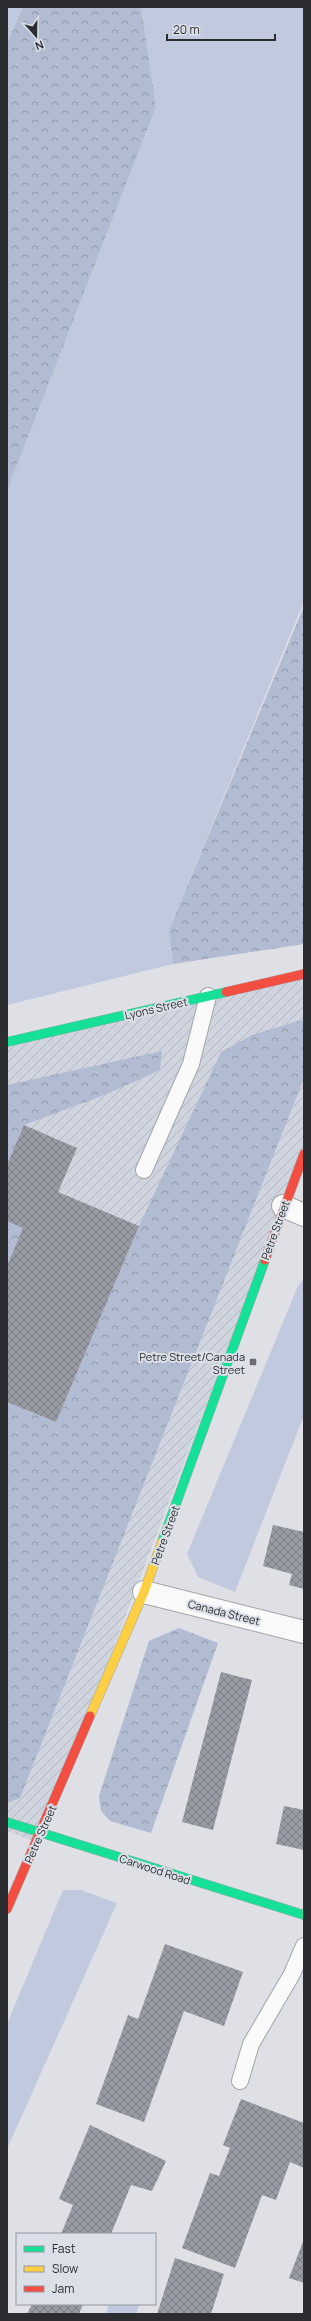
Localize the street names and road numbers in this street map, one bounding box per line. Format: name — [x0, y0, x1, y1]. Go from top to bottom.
street label: Lyons Street — [123, 993, 189, 1023]
street label: Petre Street — [257, 1198, 293, 1262]
street label: Petre Street — [147, 1503, 183, 1567]
street label: Canada Street — [186, 1596, 262, 1628]
street label: Petre Street — [20, 1803, 60, 1865]
street label: Carwood Road — [118, 1850, 192, 1888]

